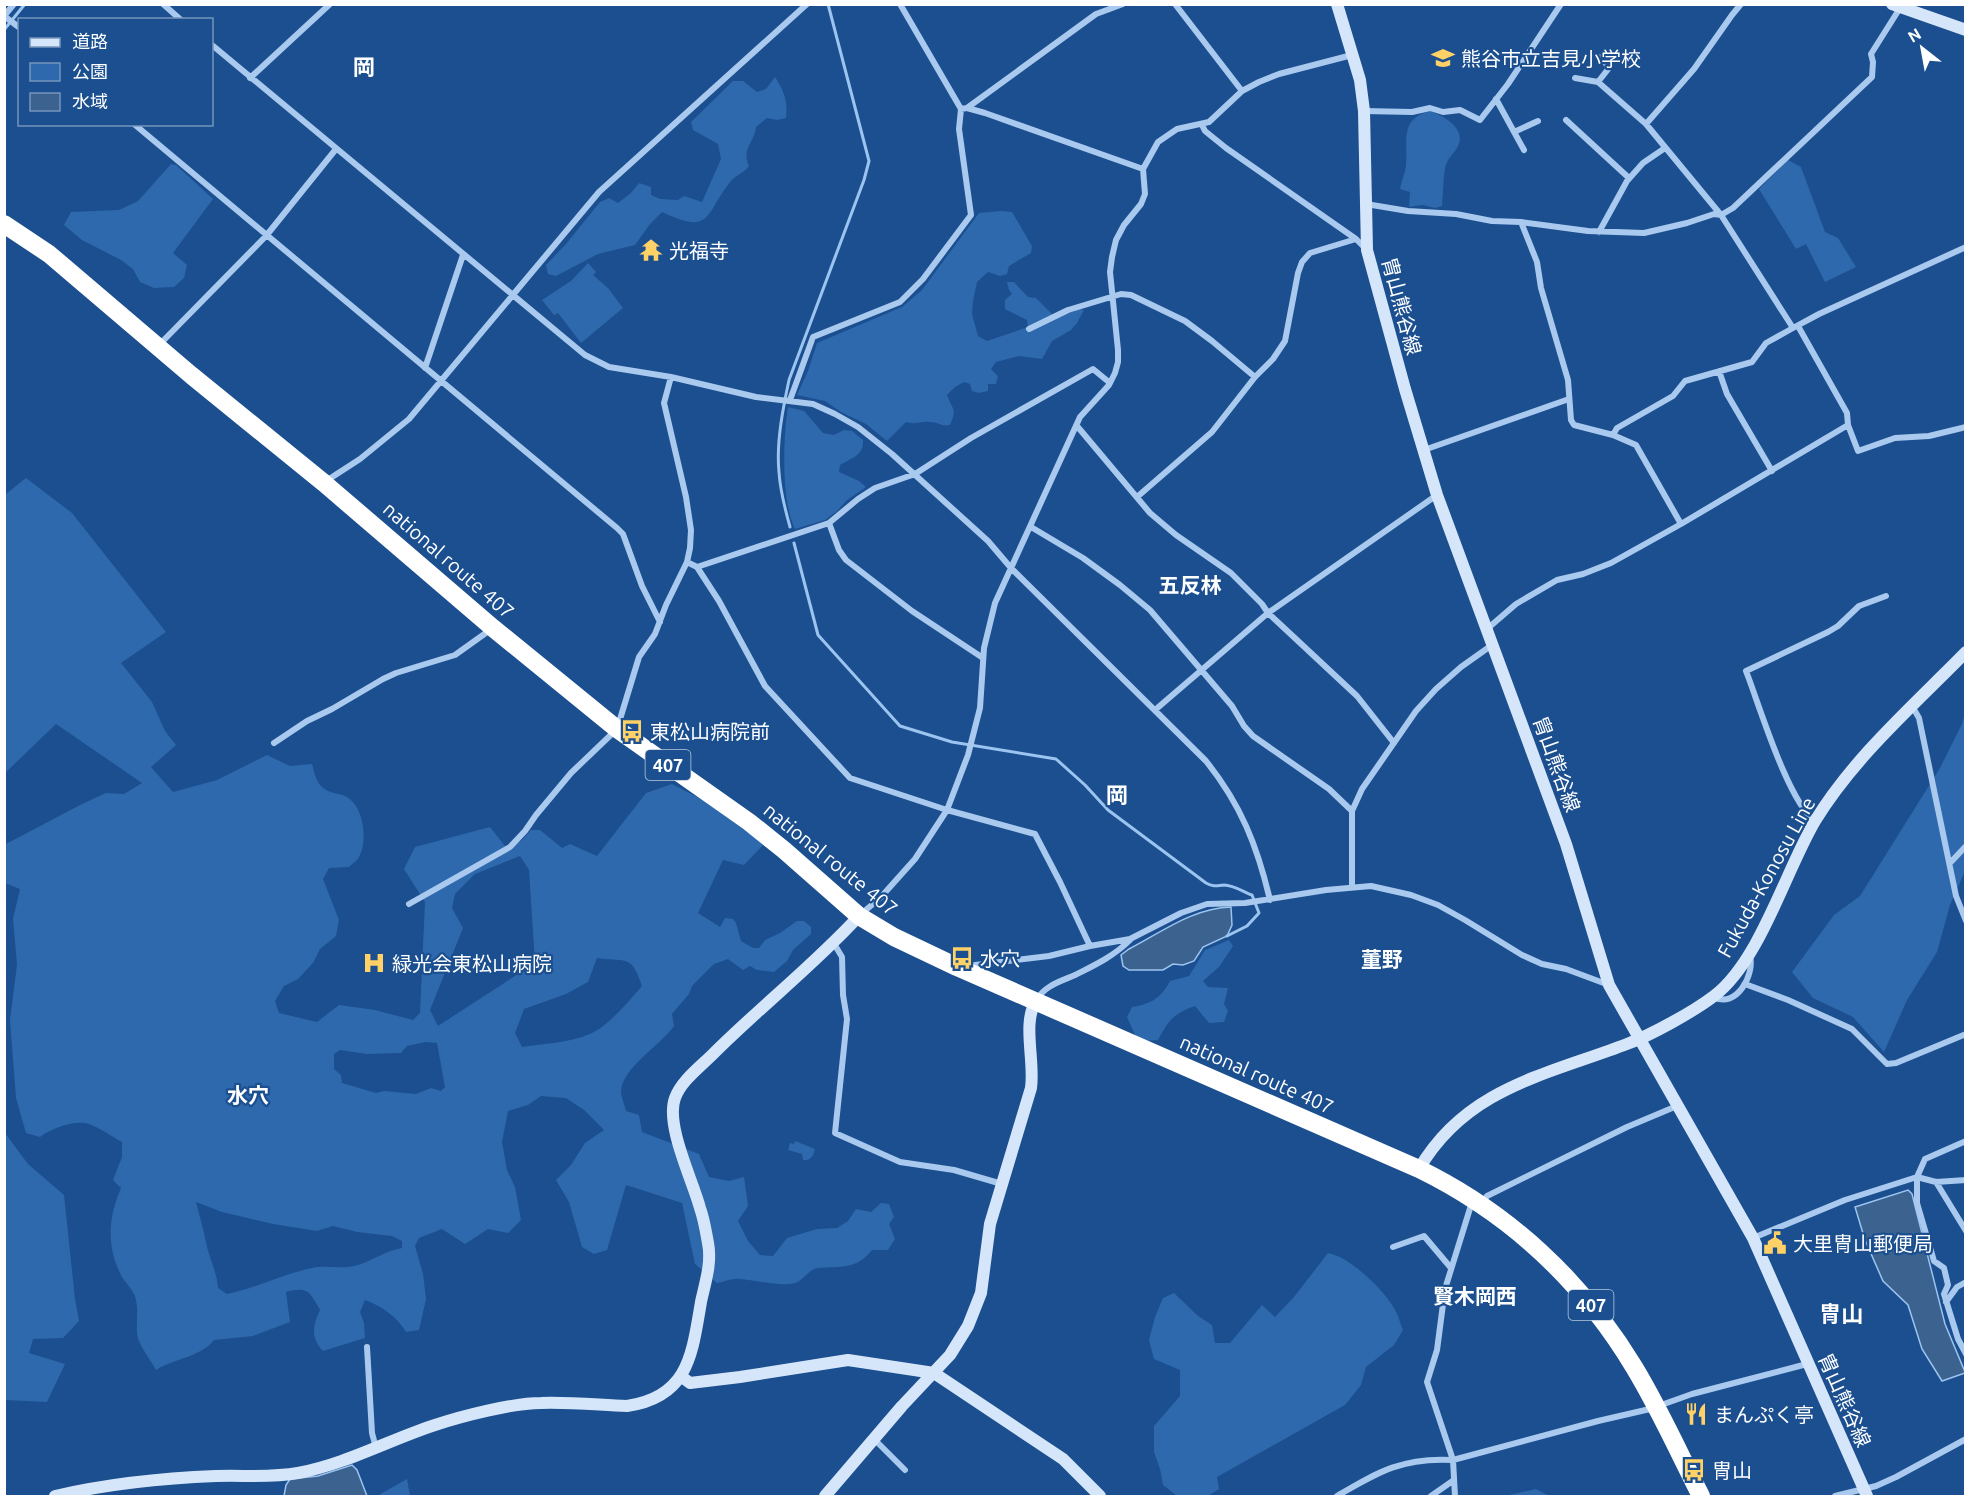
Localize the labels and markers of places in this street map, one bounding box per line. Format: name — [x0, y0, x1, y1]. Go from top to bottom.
school or university icon: 熊谷市立吉見小学校 — [1430, 45, 1456, 71]
place label: 熊谷市立吉見小学校 — [1461, 47, 1641, 70]
temple icon: 光福寺 — [638, 237, 664, 263]
place label: 光福寺 — [669, 239, 729, 262]
bus stop icon: 東松山病院前 — [619, 718, 645, 744]
place label: 東松山病院前 — [650, 720, 770, 743]
bus stop icon: 水穴 — [949, 945, 975, 971]
place label: 水穴 — [980, 947, 1020, 970]
hospital icon: 緑光会東松山病院 — [361, 950, 387, 976]
place label: 緑光会東松山病院 — [392, 952, 552, 975]
public building icon: 大里冑山郵便局 — [1762, 1230, 1788, 1256]
place label: 大里冑山郵便局 — [1793, 1232, 1933, 1255]
restaurant icon: まんぷく亭 — [1683, 1401, 1709, 1427]
place label: まんぷく亭 — [1714, 1403, 1814, 1426]
bus stop icon: 冑山 — [1681, 1457, 1707, 1483]
place label: 冑山 — [1712, 1459, 1752, 1482]

